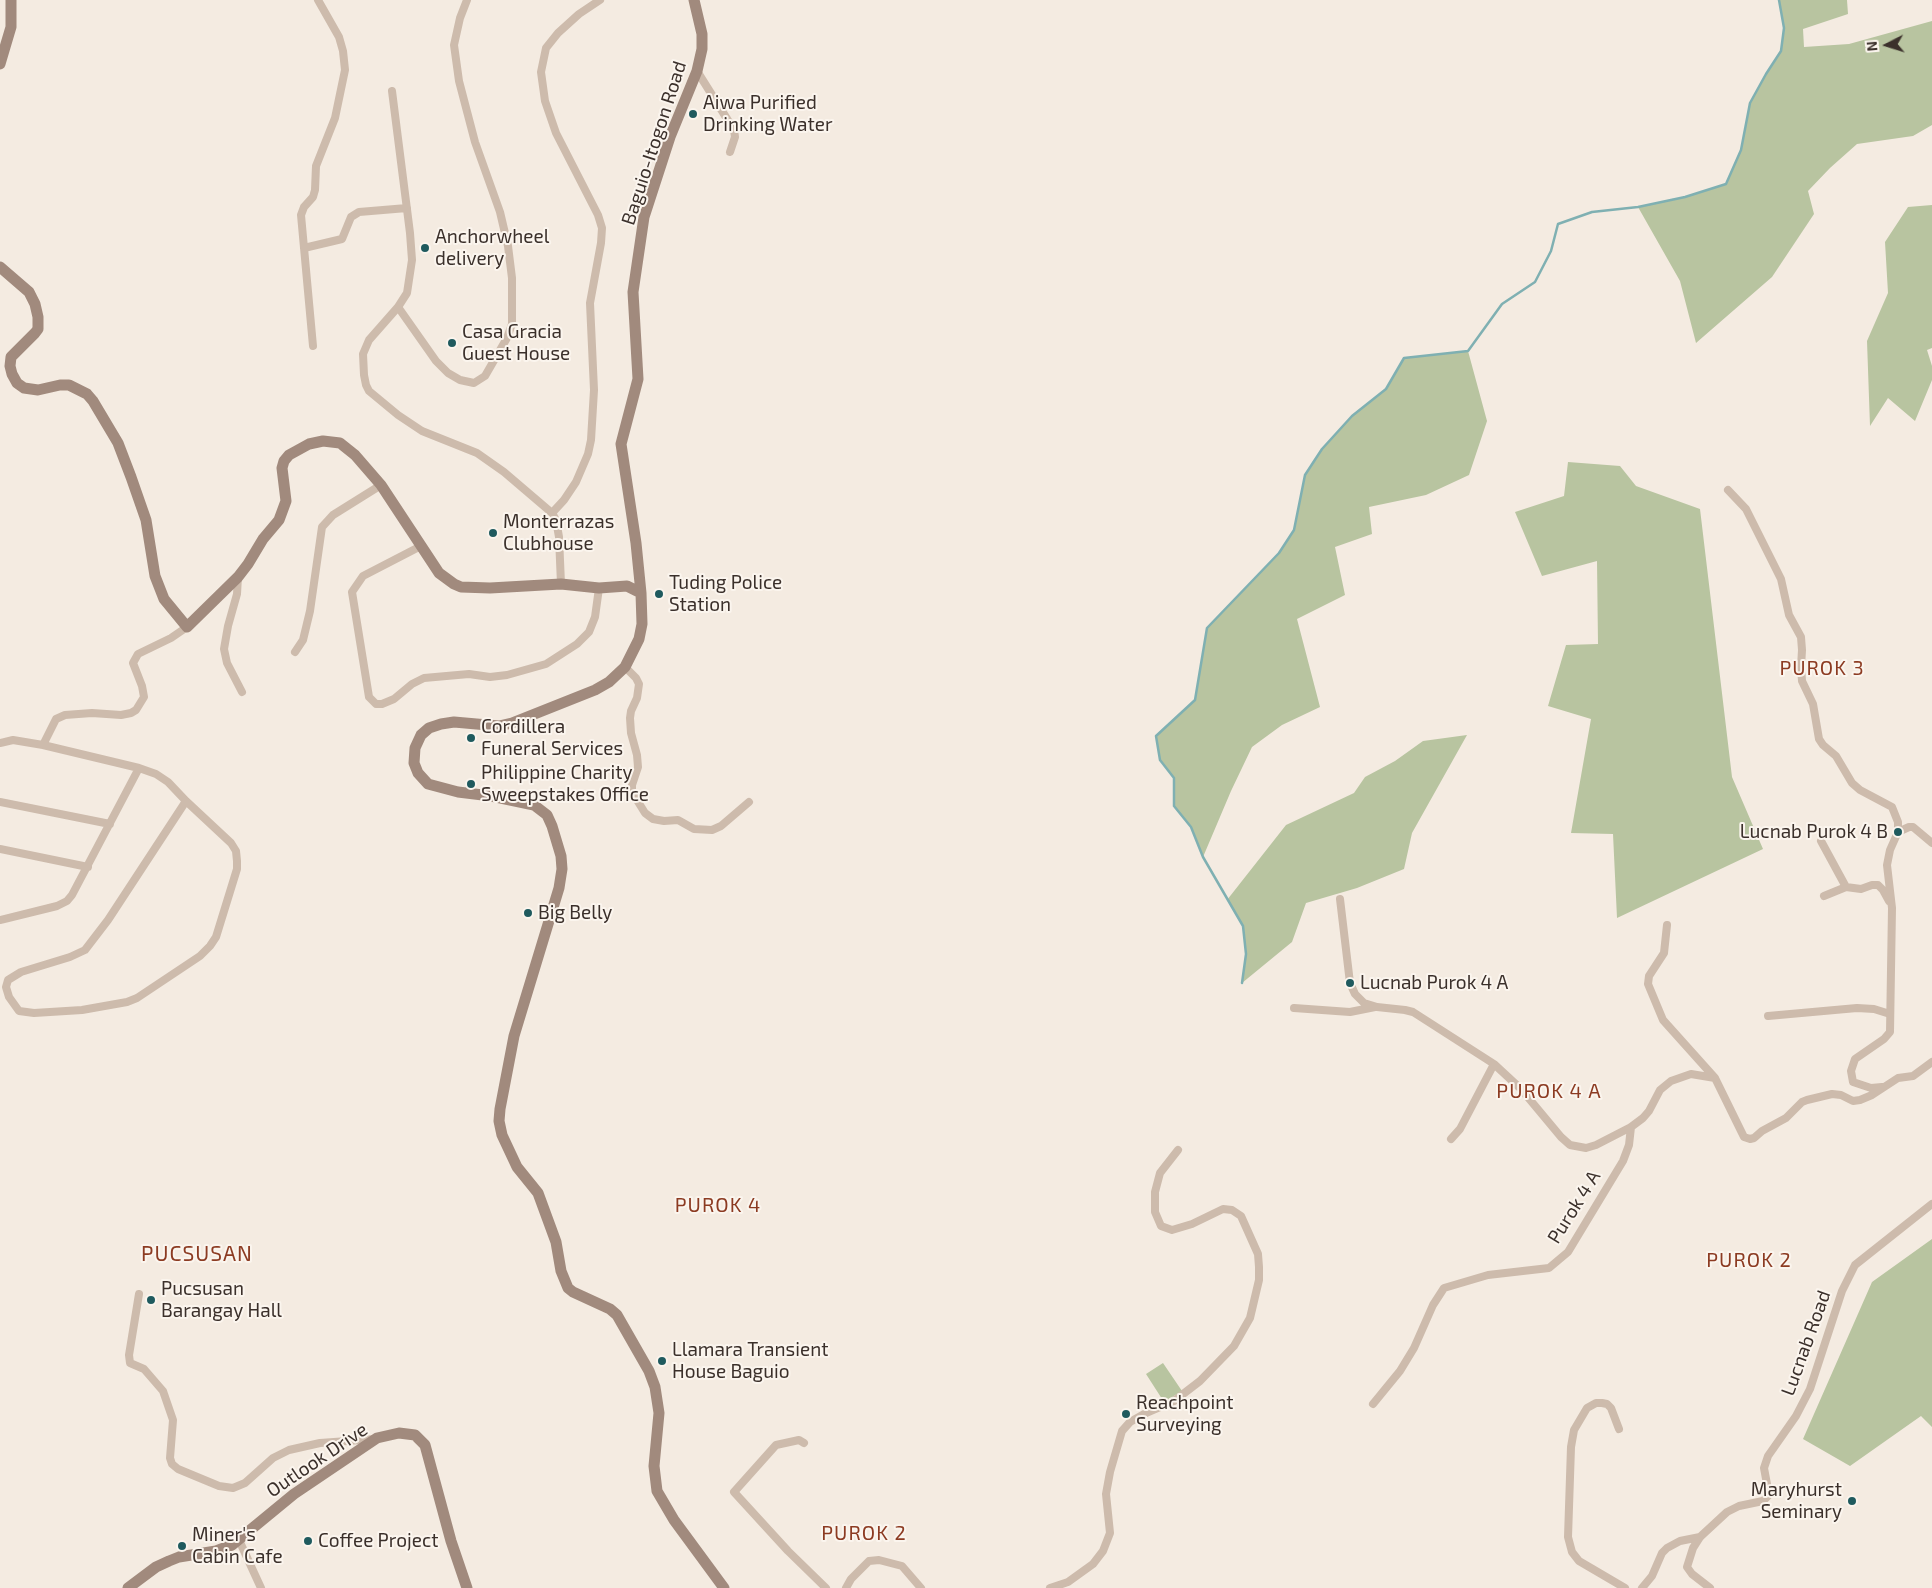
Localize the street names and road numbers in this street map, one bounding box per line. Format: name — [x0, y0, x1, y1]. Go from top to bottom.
street label: Baguio-Itogon Road — [617, 58, 691, 228]
street label: Purok 4 A — [1543, 1166, 1605, 1248]
street label: Lucnab Road — [1776, 1287, 1836, 1399]
street label: Outlook Drive — [262, 1418, 372, 1502]

